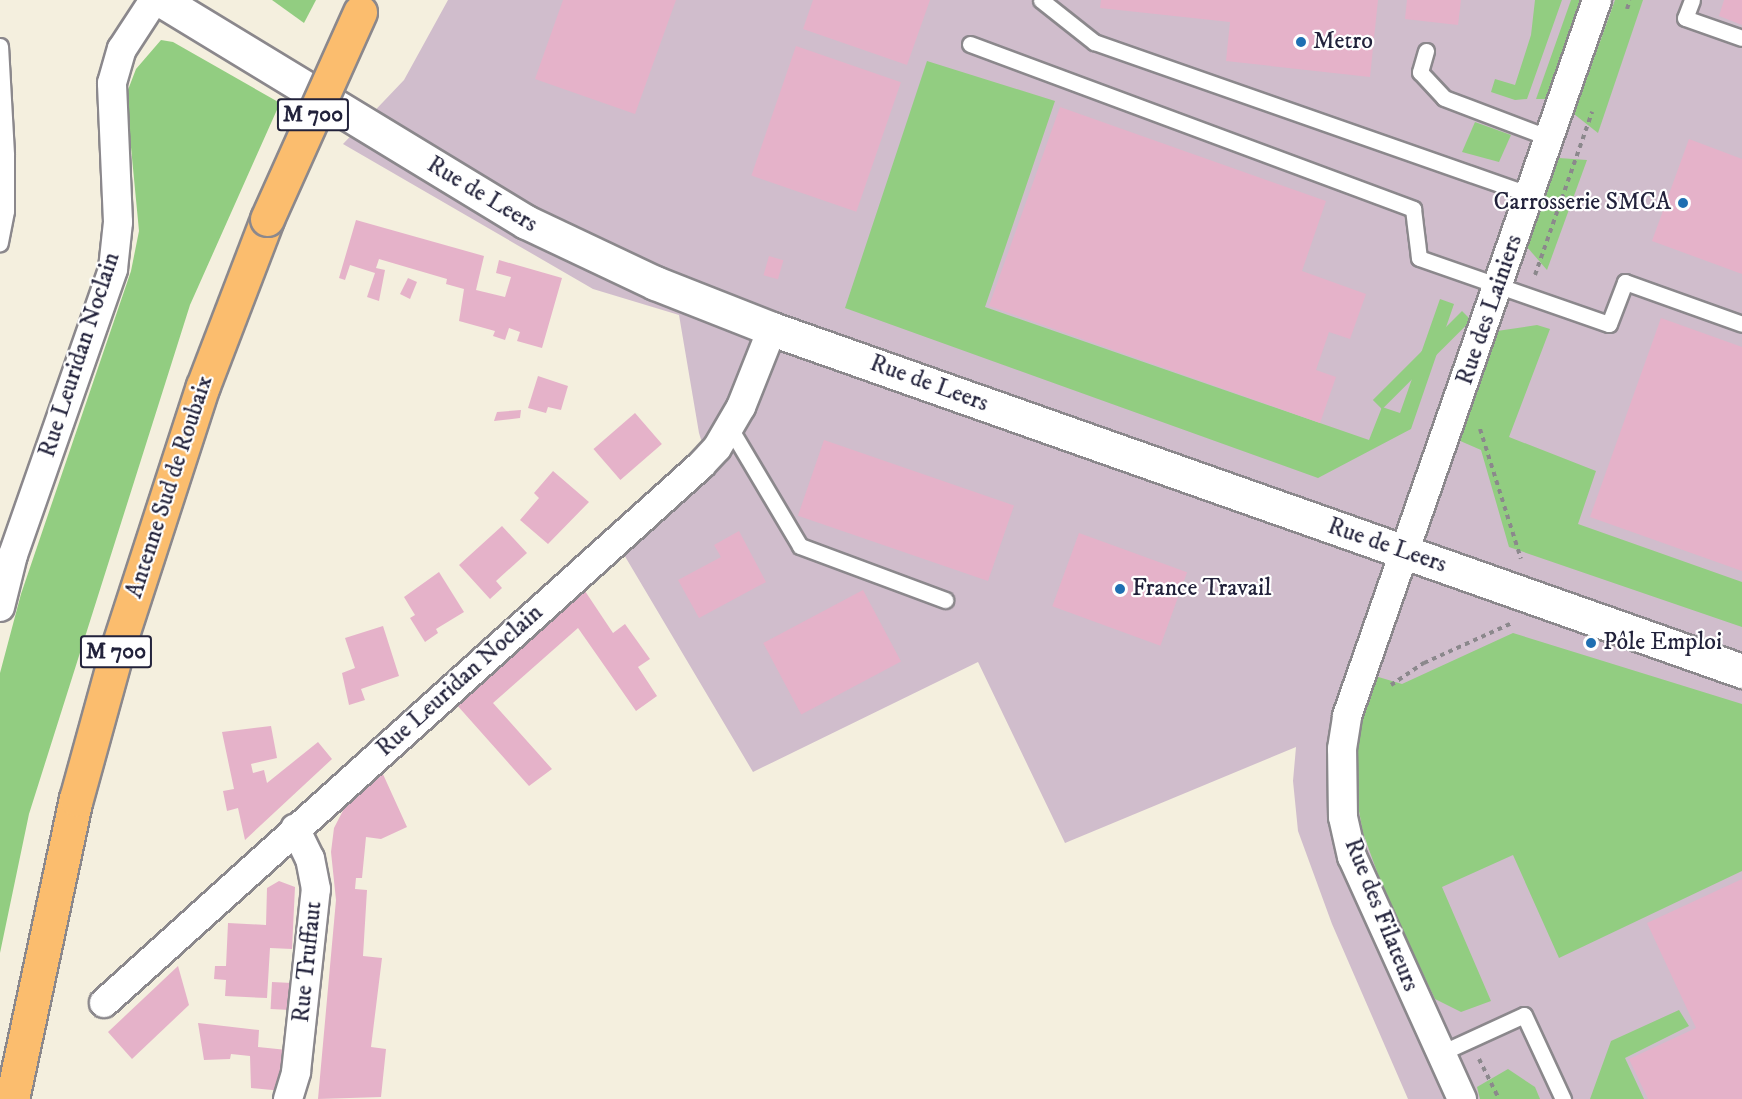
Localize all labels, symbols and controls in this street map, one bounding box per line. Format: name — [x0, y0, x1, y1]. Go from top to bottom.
place label: Metro — [1313, 28, 1373, 56]
marker: Metro — [1294, 35, 1308, 49]
road number: M 700 — [276, 96, 350, 134]
street label: Rue de Leers — [422, 151, 542, 239]
place label: Carrosserie SMCA — [1494, 189, 1671, 217]
marker: Carrosserie SMCA — [1676, 196, 1690, 210]
street label: Rue des Lainiers — [1451, 231, 1529, 389]
street label: Rue Leuridan Noclain — [33, 249, 127, 461]
street label: Rue de Leers — [866, 349, 992, 419]
street label: Antenne Sud de Roubaix — [120, 372, 220, 602]
street label: Rue de Leers — [1324, 512, 1450, 580]
place label: France Travail — [1132, 575, 1271, 603]
marker: France Travail — [1113, 582, 1127, 596]
street label: Rue Leuridan Noclain — [371, 599, 549, 763]
place label: Pôle Emploi — [1603, 629, 1722, 657]
road number: M 700 — [78, 633, 154, 671]
marker: Pôle Emploi — [1584, 636, 1598, 650]
street label: Rue des Filateurs — [1337, 834, 1425, 996]
street label: Rue Truffaut — [287, 900, 329, 1024]

